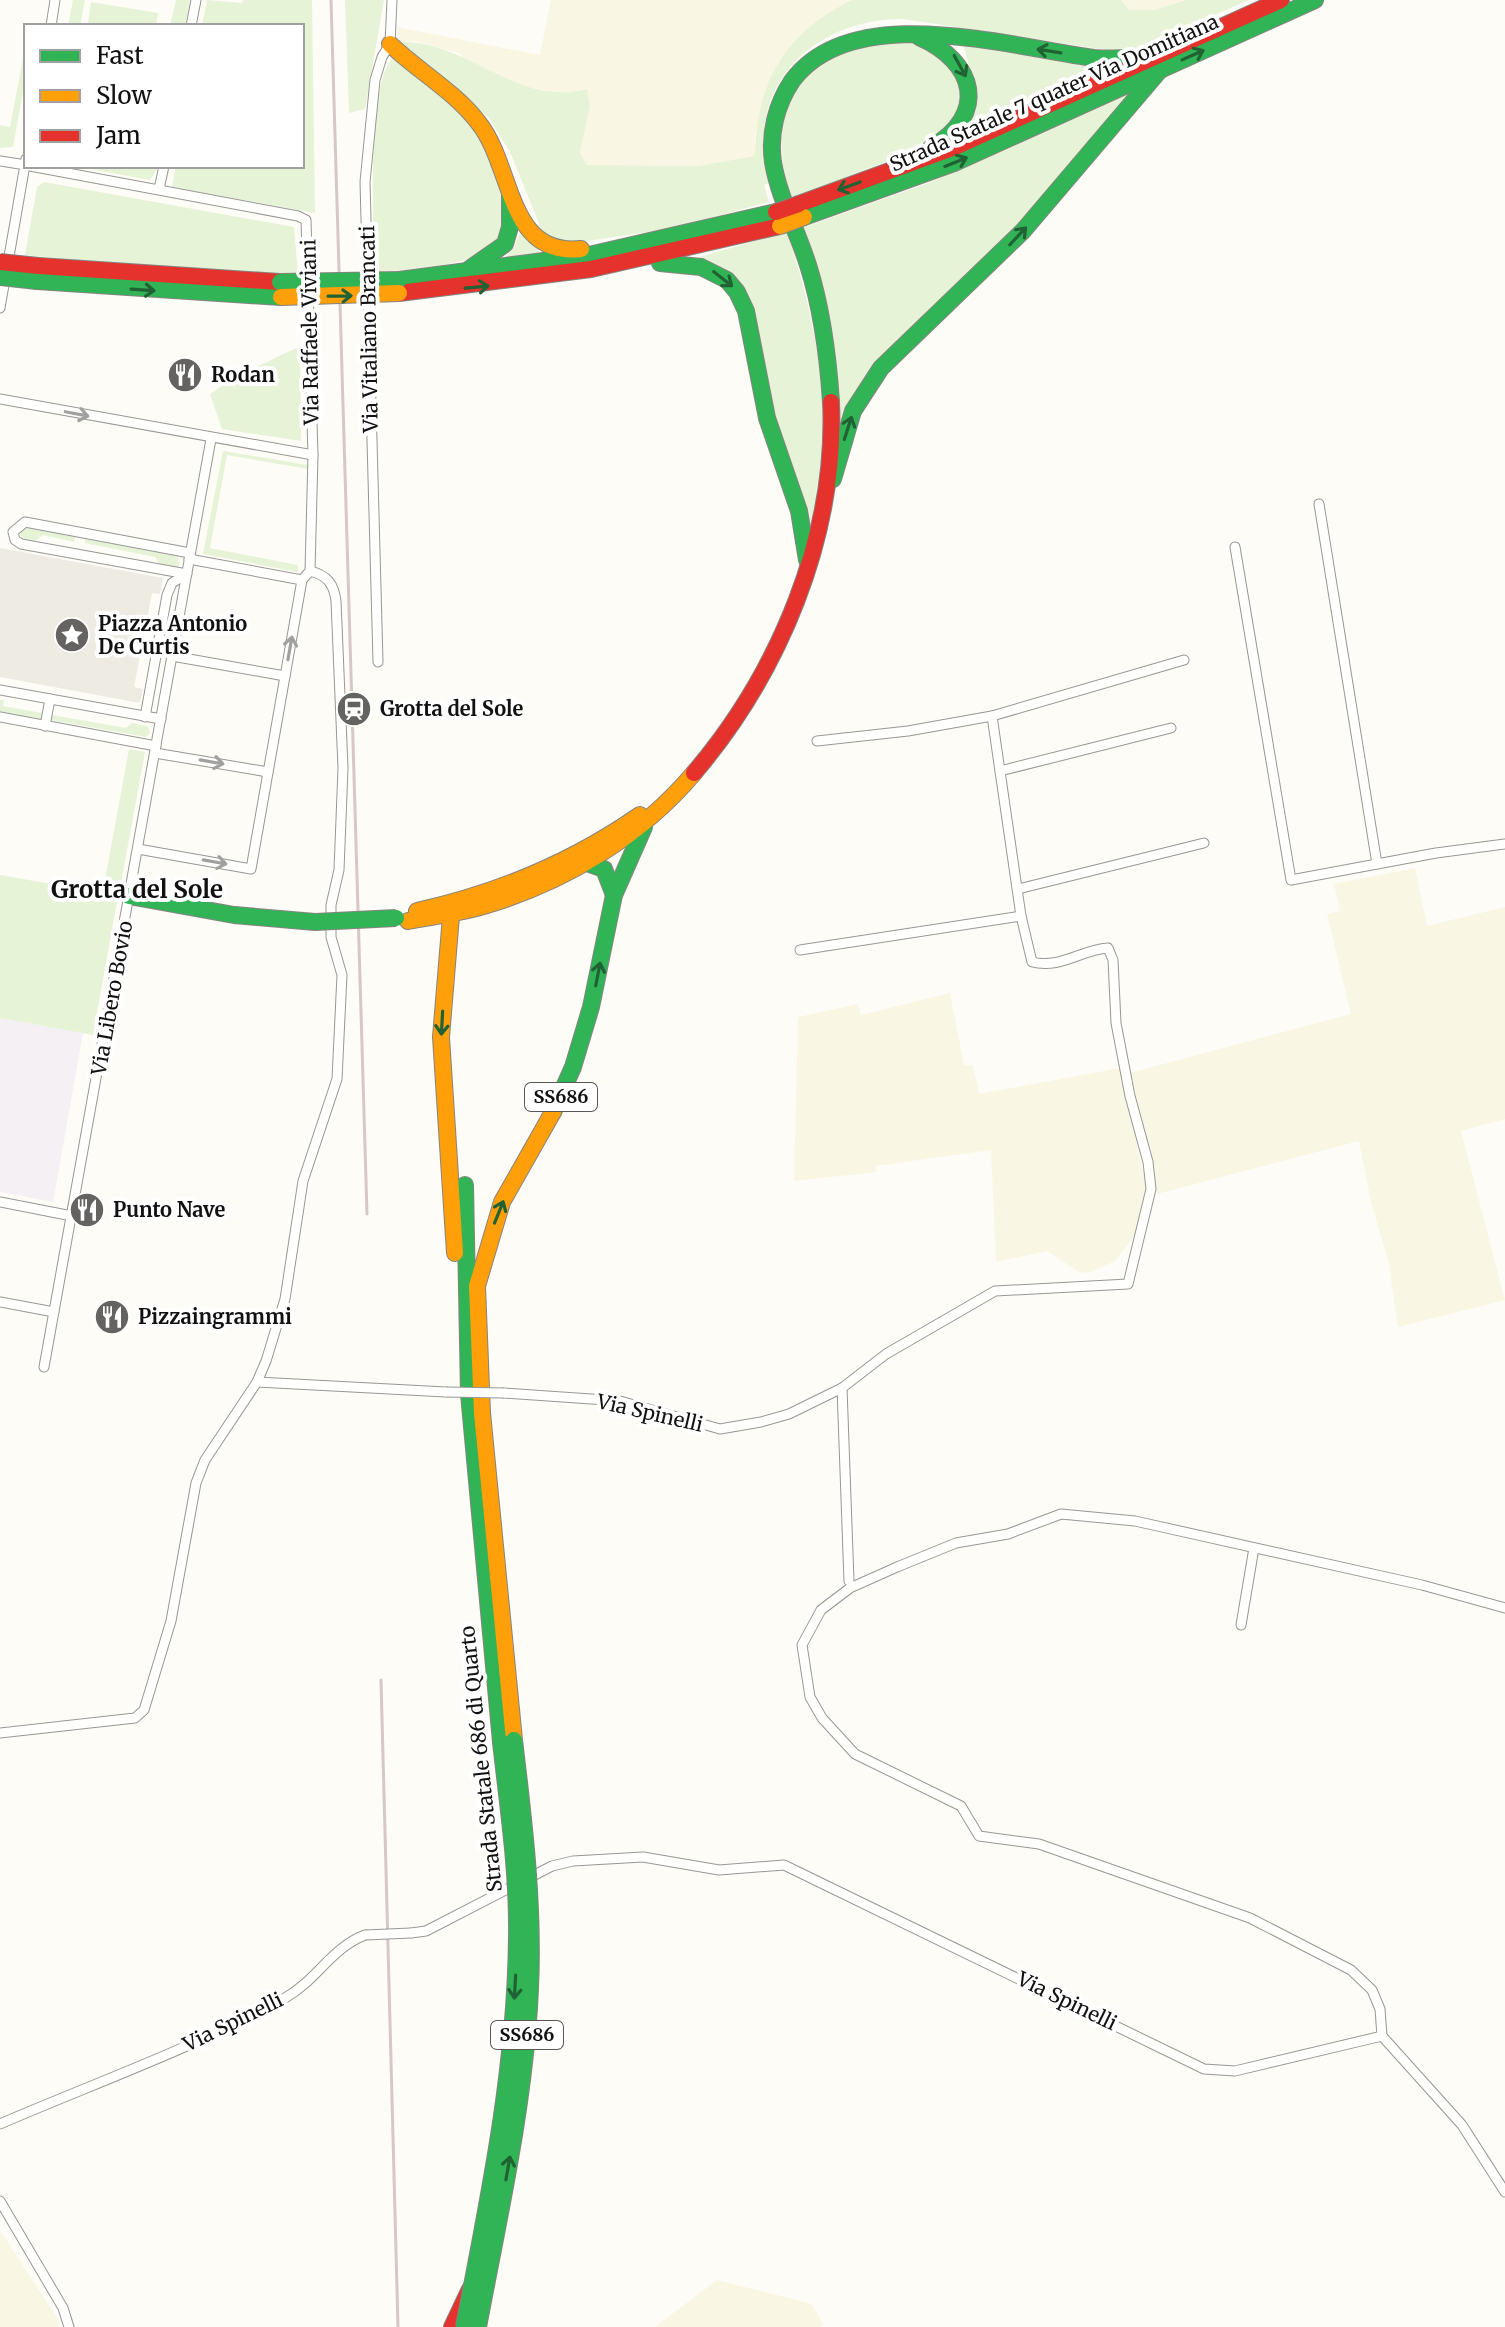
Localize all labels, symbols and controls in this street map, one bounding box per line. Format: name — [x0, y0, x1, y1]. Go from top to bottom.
street label: Strada Statale 7 quater Via Domitiana — [885, 8, 1222, 177]
legend — [24, 24, 304, 168]
text: Fast — [96, 40, 144, 71]
one-way arrow — [1037, 43, 1062, 58]
one-way arrow — [1181, 47, 1205, 62]
one-way arrow — [952, 54, 968, 77]
text: Slow — [96, 80, 152, 111]
text: Jam — [95, 120, 141, 151]
one-way arrow — [943, 154, 968, 168]
one-way arrow — [838, 180, 862, 194]
street label: Via Vitaliano Brancati — [354, 225, 383, 434]
one-way arrow — [1008, 226, 1027, 246]
street label: Via Raffaele Viviani — [295, 239, 324, 426]
one-way arrow — [712, 271, 733, 288]
one-way arrow — [463, 279, 490, 294]
one-way arrow — [129, 283, 156, 298]
one-way arrow — [326, 288, 353, 304]
restaurant icon: Rodan — [166, 356, 204, 394]
place label: Rodan — [211, 362, 275, 387]
one-way arrow — [63, 407, 89, 422]
one-way arrow — [841, 416, 856, 441]
place label: Piazza Antonio De Curtis — [98, 611, 247, 659]
place icon: Piazza Antonio De Curtis — [53, 616, 91, 654]
one-way arrow — [283, 636, 298, 662]
station icon: Grotta del Sole — [335, 690, 373, 728]
place label: Grotta del Sole — [380, 696, 523, 721]
one-way arrow — [198, 756, 224, 771]
one-way arrow — [201, 856, 227, 871]
district label: Grotta del Sole — [51, 874, 223, 905]
street label: Via Libero Bovio — [85, 918, 137, 1078]
one-way arrow — [591, 961, 606, 987]
one-way arrow — [434, 1009, 449, 1036]
road number: SS686 — [525, 1083, 597, 1111]
restaurant icon: Punto Nave — [68, 1191, 106, 1229]
place label: Punto Nave — [113, 1197, 226, 1222]
one-way arrow — [492, 1200, 507, 1225]
restaurant icon: Pizzaingrammi — [93, 1298, 131, 1336]
place label: Pizzaingrammi — [138, 1304, 292, 1329]
street label: Via Spinelli — [594, 1388, 706, 1437]
street label: Strada Statale 686 di Quarto — [454, 1624, 507, 1893]
street label: Via Spinelli — [1012, 1965, 1121, 2035]
one-way arrow — [507, 1973, 522, 2000]
street label: Via Spinelli — [178, 1987, 287, 2057]
road number: SS686 — [491, 2021, 563, 2049]
one-way arrow — [502, 2156, 517, 2181]

